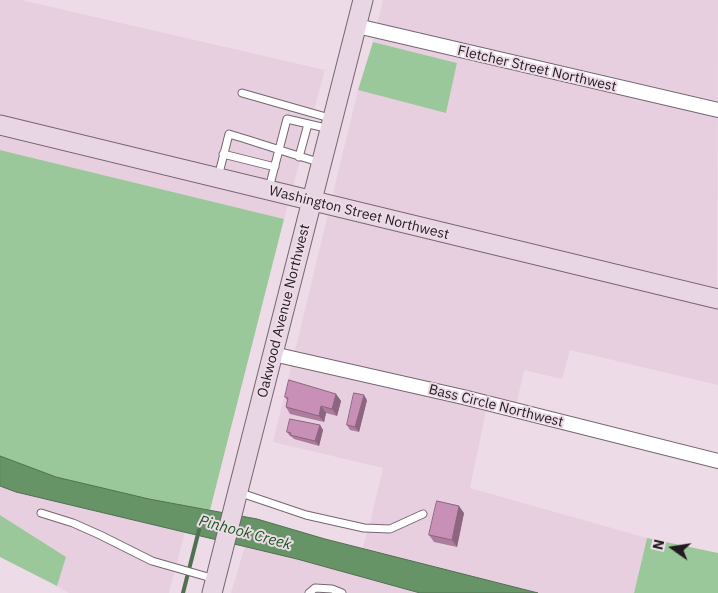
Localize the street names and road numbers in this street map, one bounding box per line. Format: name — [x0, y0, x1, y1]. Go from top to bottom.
street label: Fletcher Street Northwest — [456, 43, 618, 95]
street label: Washington Street Northwest — [267, 182, 451, 244]
street label: Oakwood Avenue Northwest — [254, 222, 314, 400]
street label: Bass Circle Northwest — [427, 381, 565, 431]

